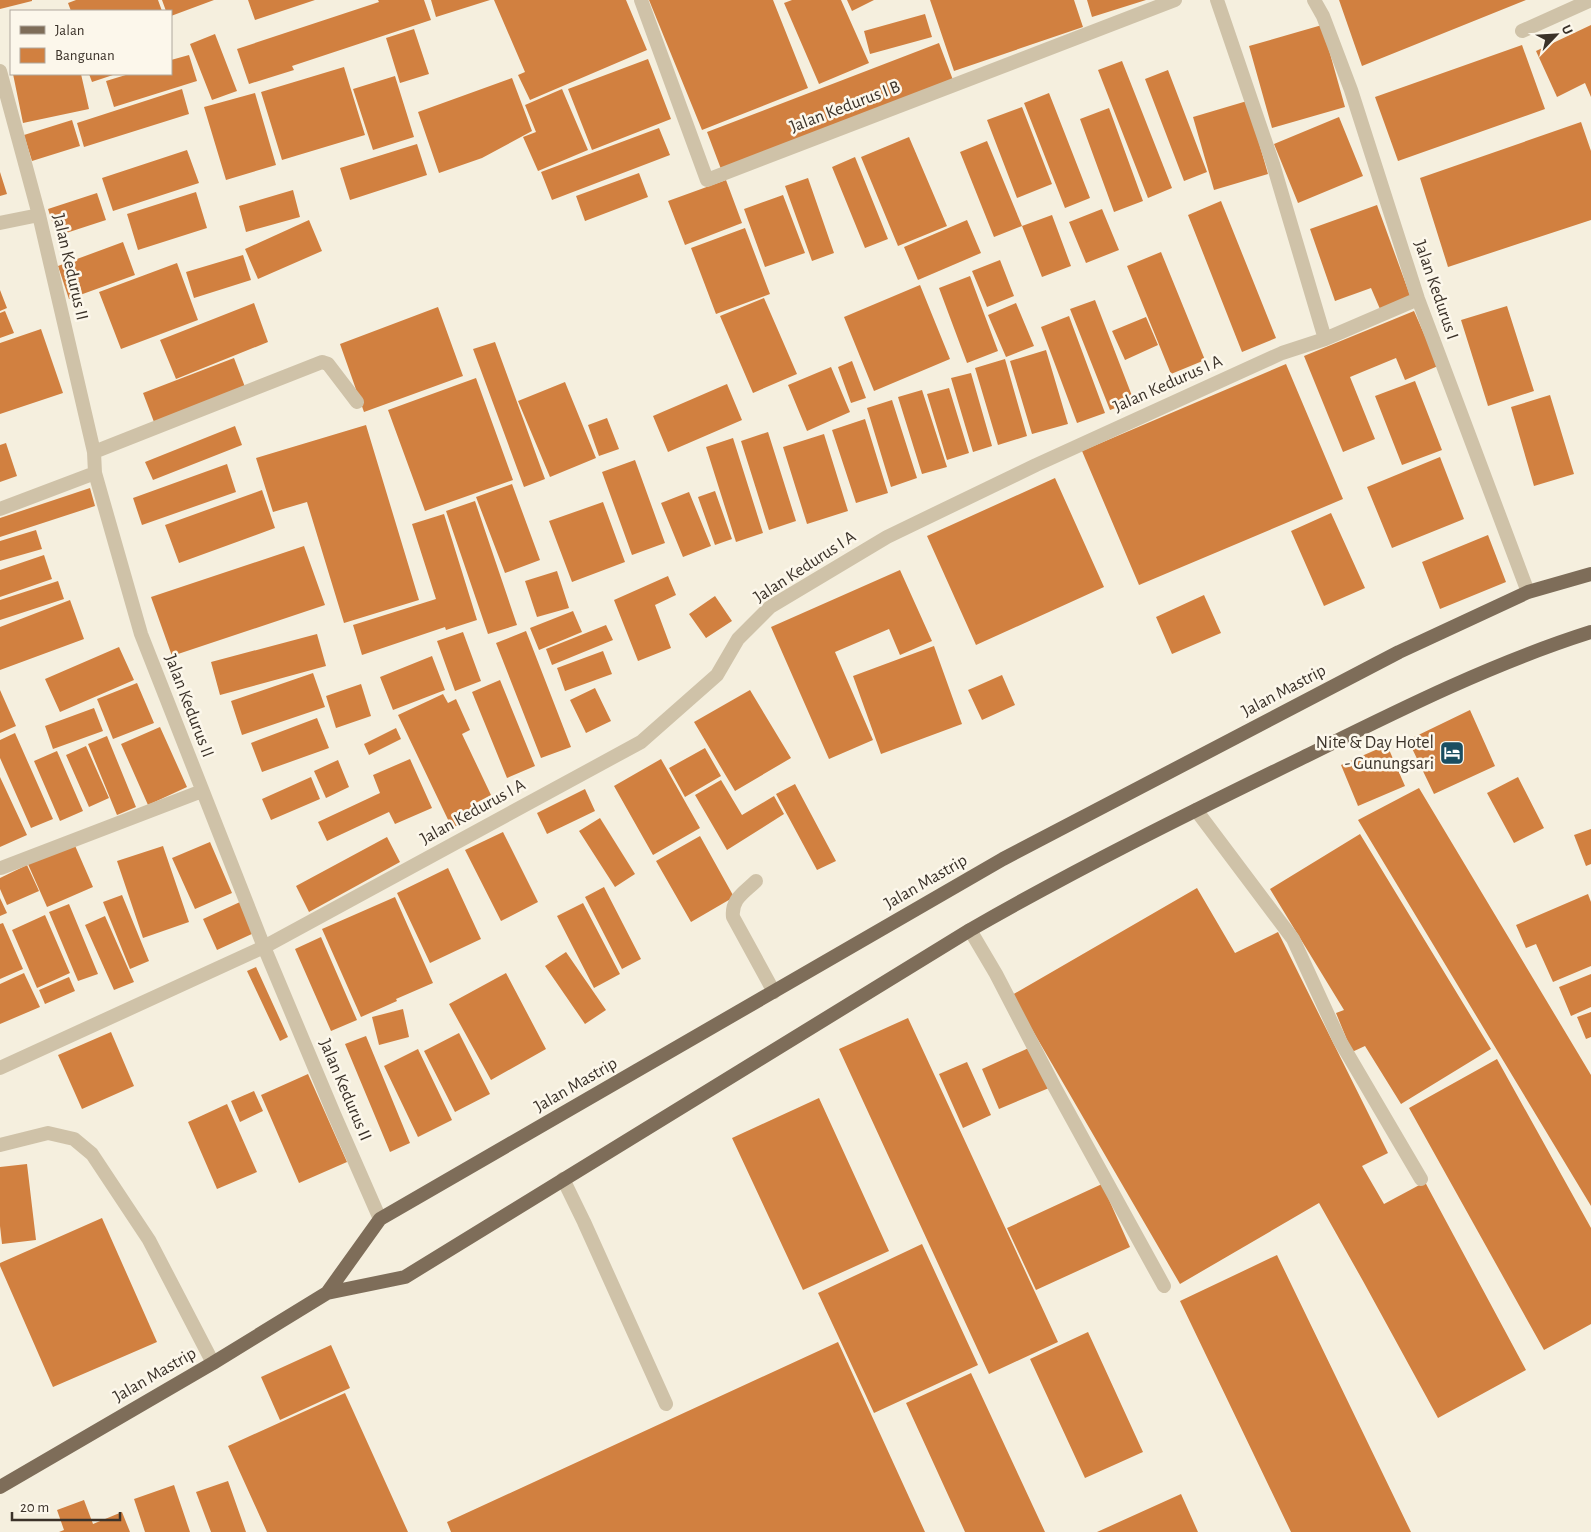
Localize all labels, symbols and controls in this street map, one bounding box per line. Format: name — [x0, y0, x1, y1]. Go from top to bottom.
legend — [10, 10, 172, 75]
north arrow — [1531, 10, 1581, 60]
text: Jalan — [55, 23, 85, 38]
text: U — [1559, 23, 1575, 37]
text: Bangunan — [55, 48, 115, 63]
street label: Jalan Kedurus I B — [787, 78, 903, 136]
street label: Jalan Kedurus II — [49, 212, 91, 322]
street label: Jalan Kedurus I — [1411, 238, 1461, 342]
street label: Jalan Kedurus I A — [1111, 352, 1226, 416]
street label: Jalan Kedurus I A — [751, 527, 860, 606]
street label: Jalan Kedurus II — [161, 652, 217, 760]
street label: Jalan Mastrip — [1239, 661, 1329, 721]
place label: Nite & Day Hotel - Gunungsari — [1316, 734, 1434, 773]
hotel icon: Nite & Day Hotel - Gunungsari — [1439, 740, 1465, 766]
street label: Jalan Kedurus I A — [417, 775, 529, 848]
street label: Jalan Mastrip — [881, 851, 971, 913]
street label: Jalan Kedurus II — [315, 1036, 375, 1144]
street label: Jalan Mastrip — [531, 1054, 621, 1116]
street label: Jalan Mastrip — [110, 1344, 200, 1406]
scale bar — [12, 1490, 120, 1522]
text: 20 m — [20, 1500, 49, 1515]

